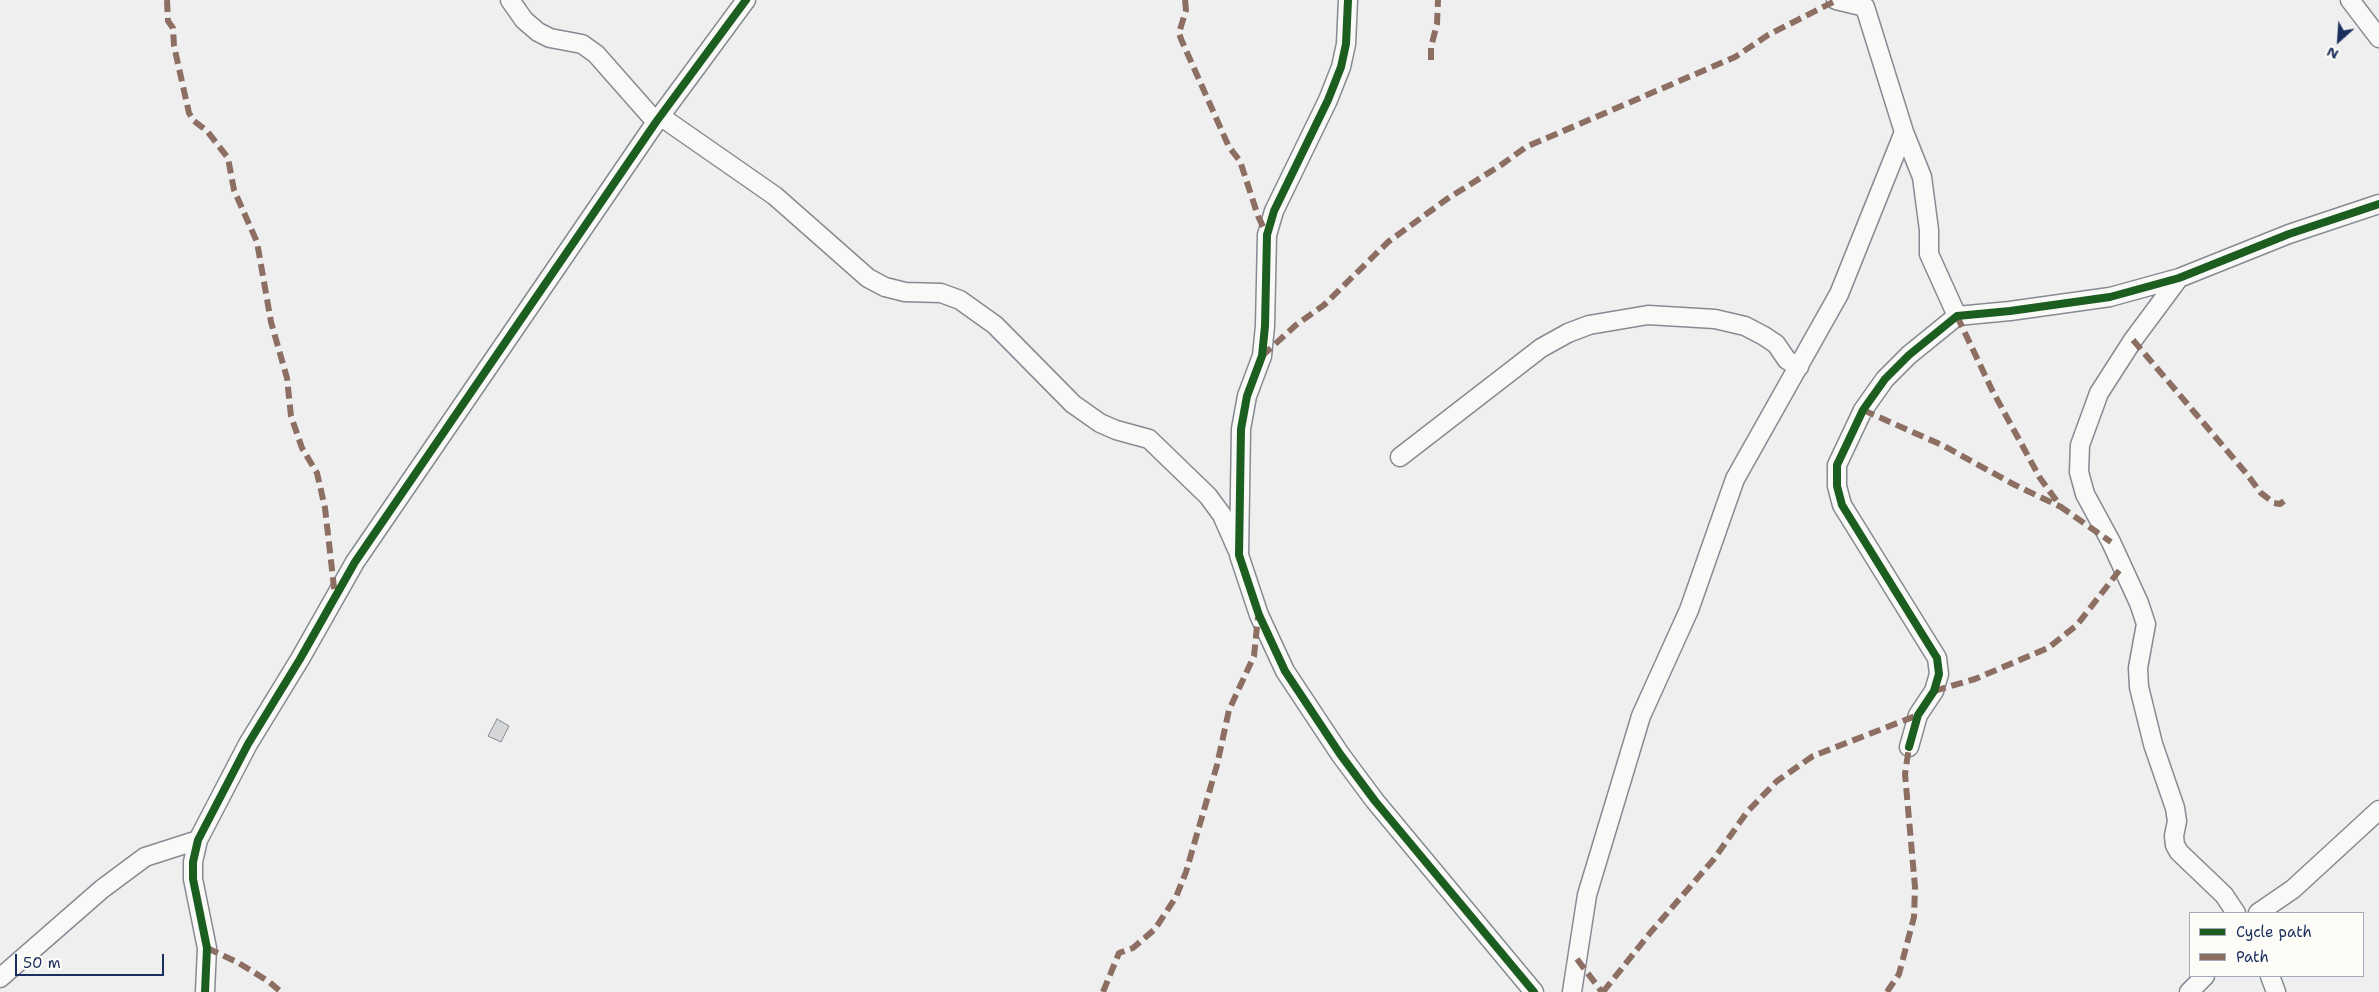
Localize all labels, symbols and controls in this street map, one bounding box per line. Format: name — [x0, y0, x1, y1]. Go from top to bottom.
north arrow — [2314, 15, 2364, 65]
text: N — [2323, 43, 2341, 64]
legend — [2189, 912, 2364, 977]
text: Cycle path — [2236, 922, 2312, 942]
scale bar — [18, 944, 166, 976]
text: Path — [2236, 947, 2269, 967]
text: 50 m — [23, 953, 61, 973]

